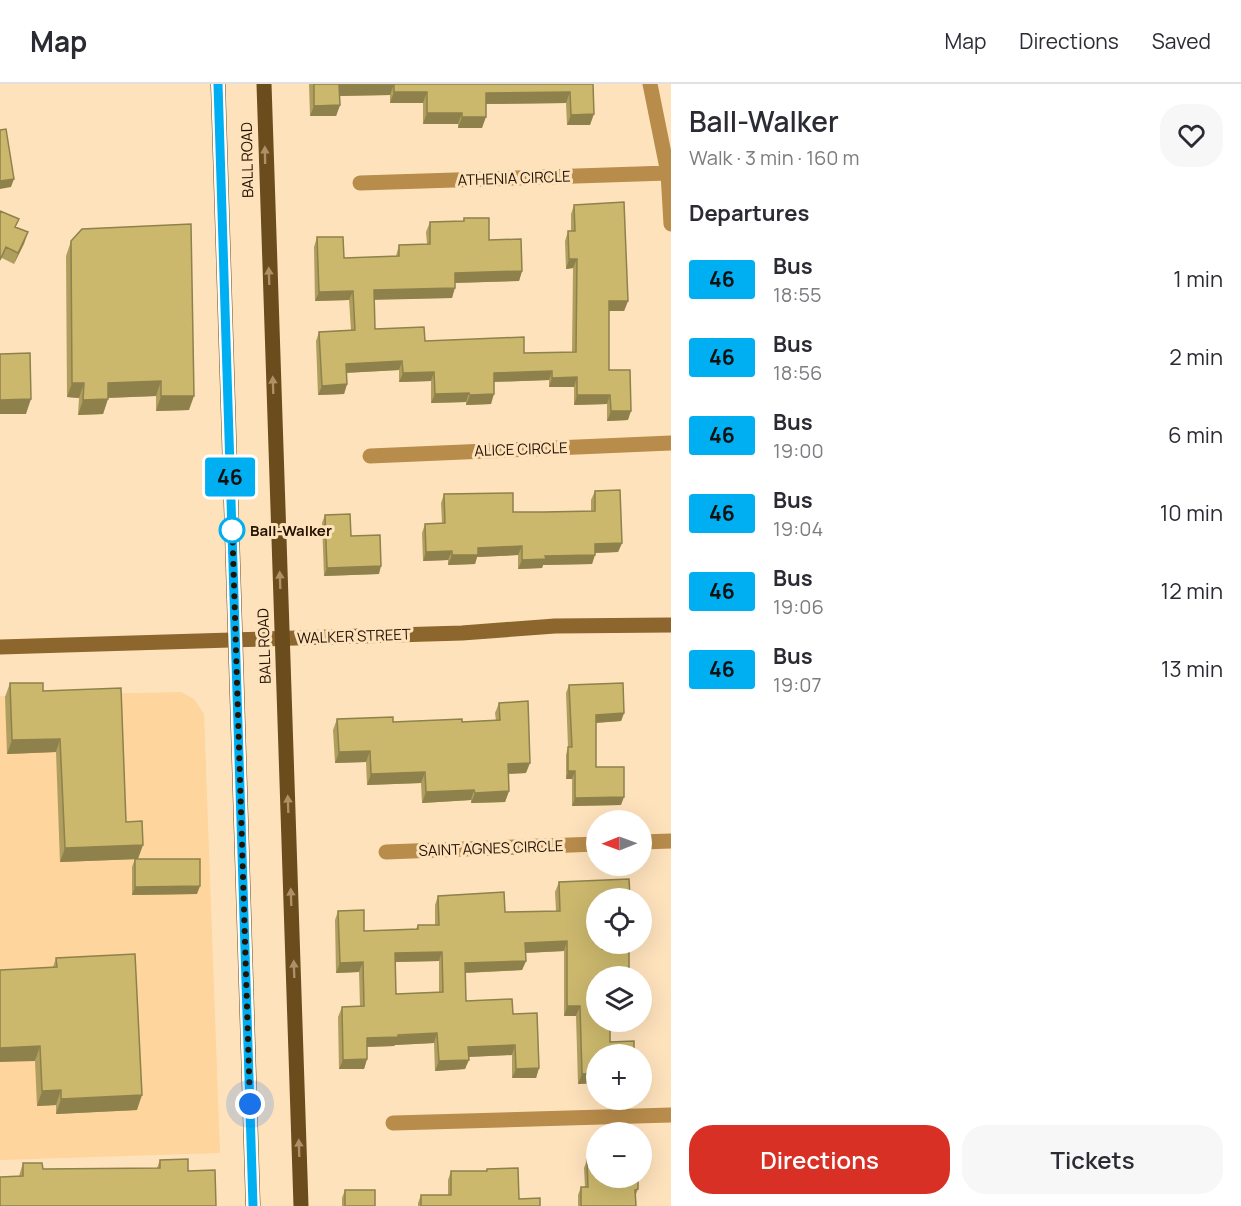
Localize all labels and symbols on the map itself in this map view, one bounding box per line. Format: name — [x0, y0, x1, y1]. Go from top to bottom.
street label: BALL ROAD — [236, 122, 258, 198]
one-way arrow — [261, 146, 270, 165]
street label: ATHENIA CIRCLE — [457, 166, 571, 190]
one-way arrow — [265, 266, 274, 285]
one-way arrow — [268, 376, 278, 395]
street label: ALICE CIRCLE — [474, 437, 568, 461]
line badge: 46 — [203, 458, 257, 496]
marker: Ball-Walker — [219, 517, 245, 543]
place label: Ball-Walker — [250, 520, 332, 541]
one-way arrow — [275, 570, 284, 589]
street label: BALL ROAD — [252, 608, 276, 684]
street label: WALKER STREET — [297, 624, 411, 648]
one-way arrow — [283, 794, 292, 813]
north arrow — [586, 810, 652, 876]
street label: SAINT AGNES CIRCLE — [418, 835, 564, 861]
one-way arrow — [287, 887, 296, 906]
one-way arrow — [289, 959, 298, 978]
your location — [235, 1089, 265, 1119]
one-way arrow — [294, 1138, 304, 1157]

